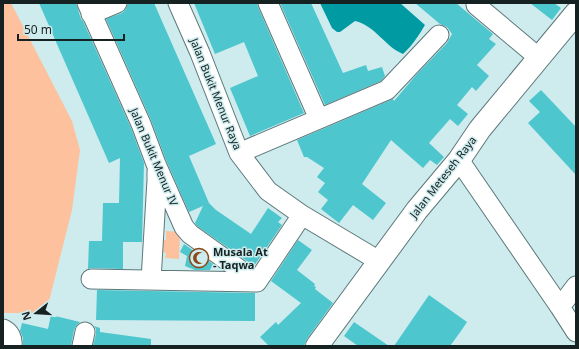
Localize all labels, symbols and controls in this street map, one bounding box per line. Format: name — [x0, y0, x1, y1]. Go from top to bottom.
scale bar — [18, 16, 124, 42]
text: 50 m — [24, 21, 52, 38]
street label: Jalan Bukit Menur Raya — [187, 35, 246, 152]
street label: Jalan Bukit Menur IV — [127, 105, 182, 208]
street label: Jalan Meteseh Raya — [405, 133, 479, 222]
place label: Musala At - Taqwa — [213, 244, 268, 272]
mosque icon: Musala At - Taqwa — [188, 247, 210, 269]
north arrow — [16, 293, 56, 333]
text: N — [17, 310, 34, 323]

